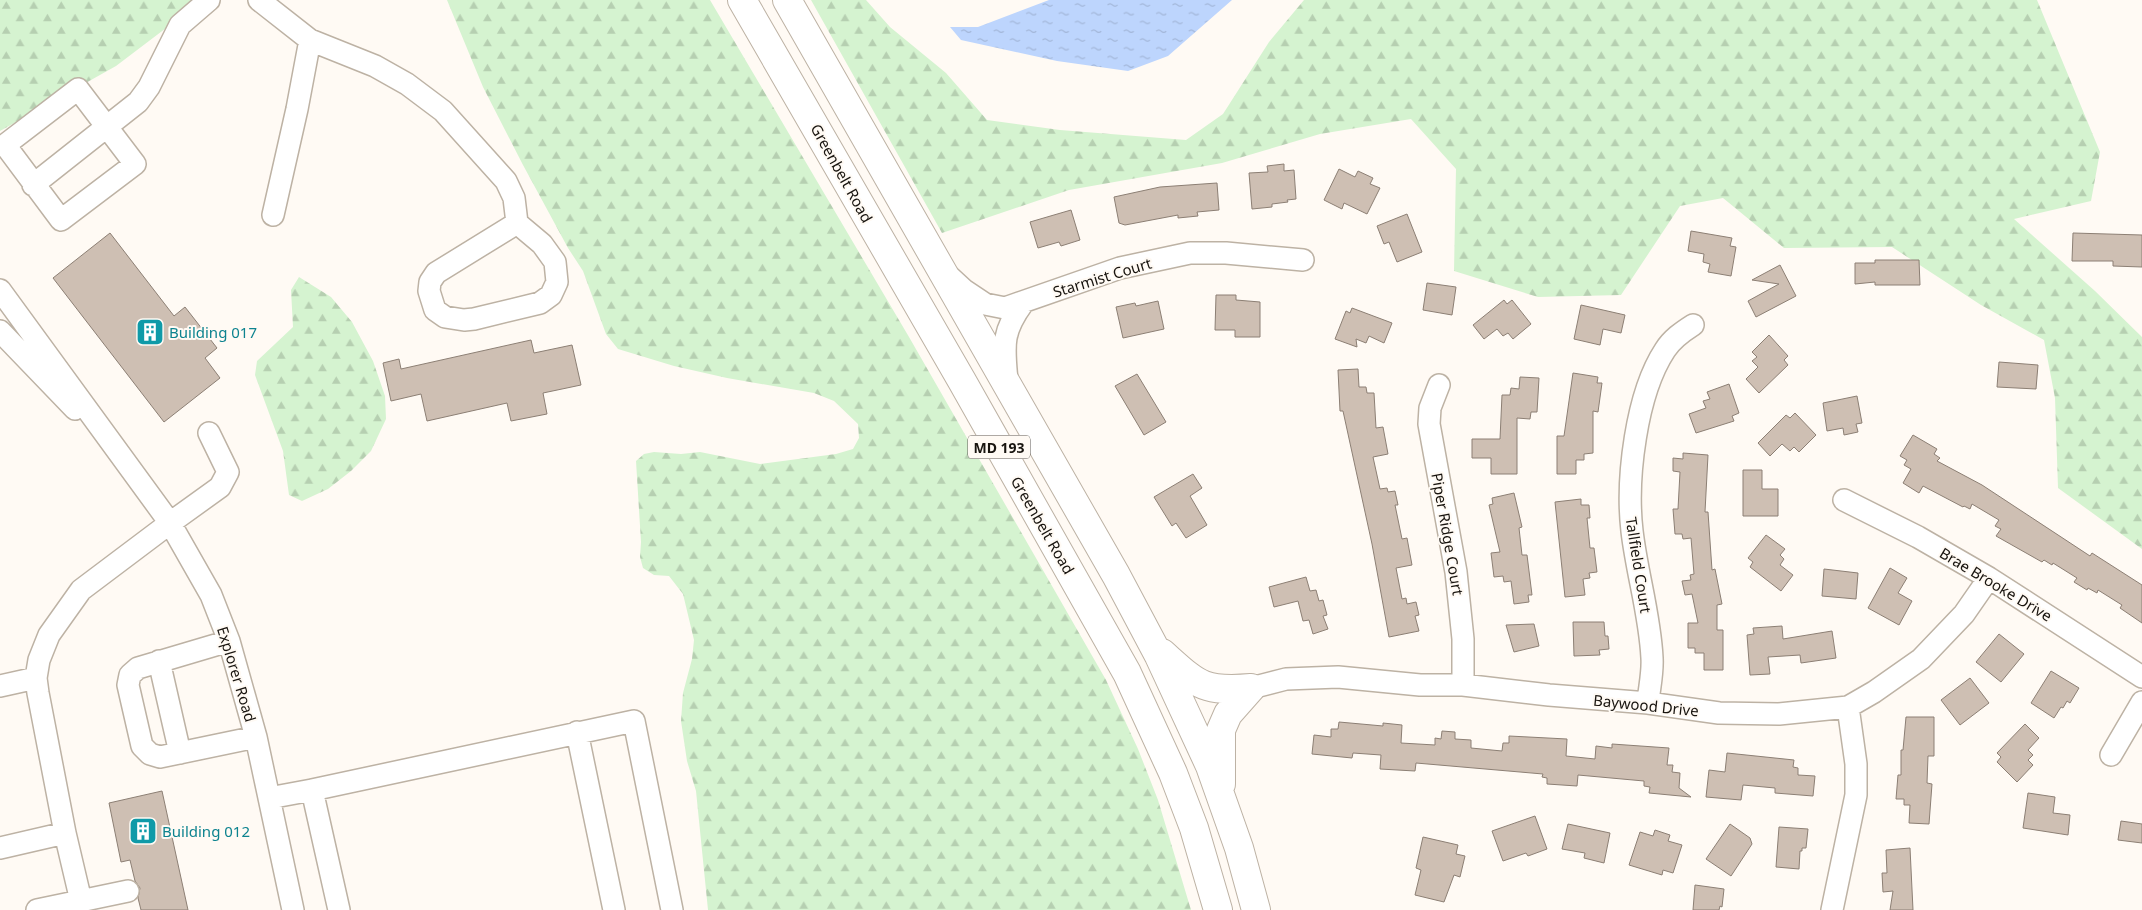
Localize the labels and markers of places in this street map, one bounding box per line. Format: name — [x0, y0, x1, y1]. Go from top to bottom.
building icon: Building 017 — [135, 317, 165, 347]
place label: Building 017 — [169, 322, 257, 342]
building icon: Building 012 — [128, 816, 158, 846]
place label: Building 012 — [162, 821, 250, 841]

